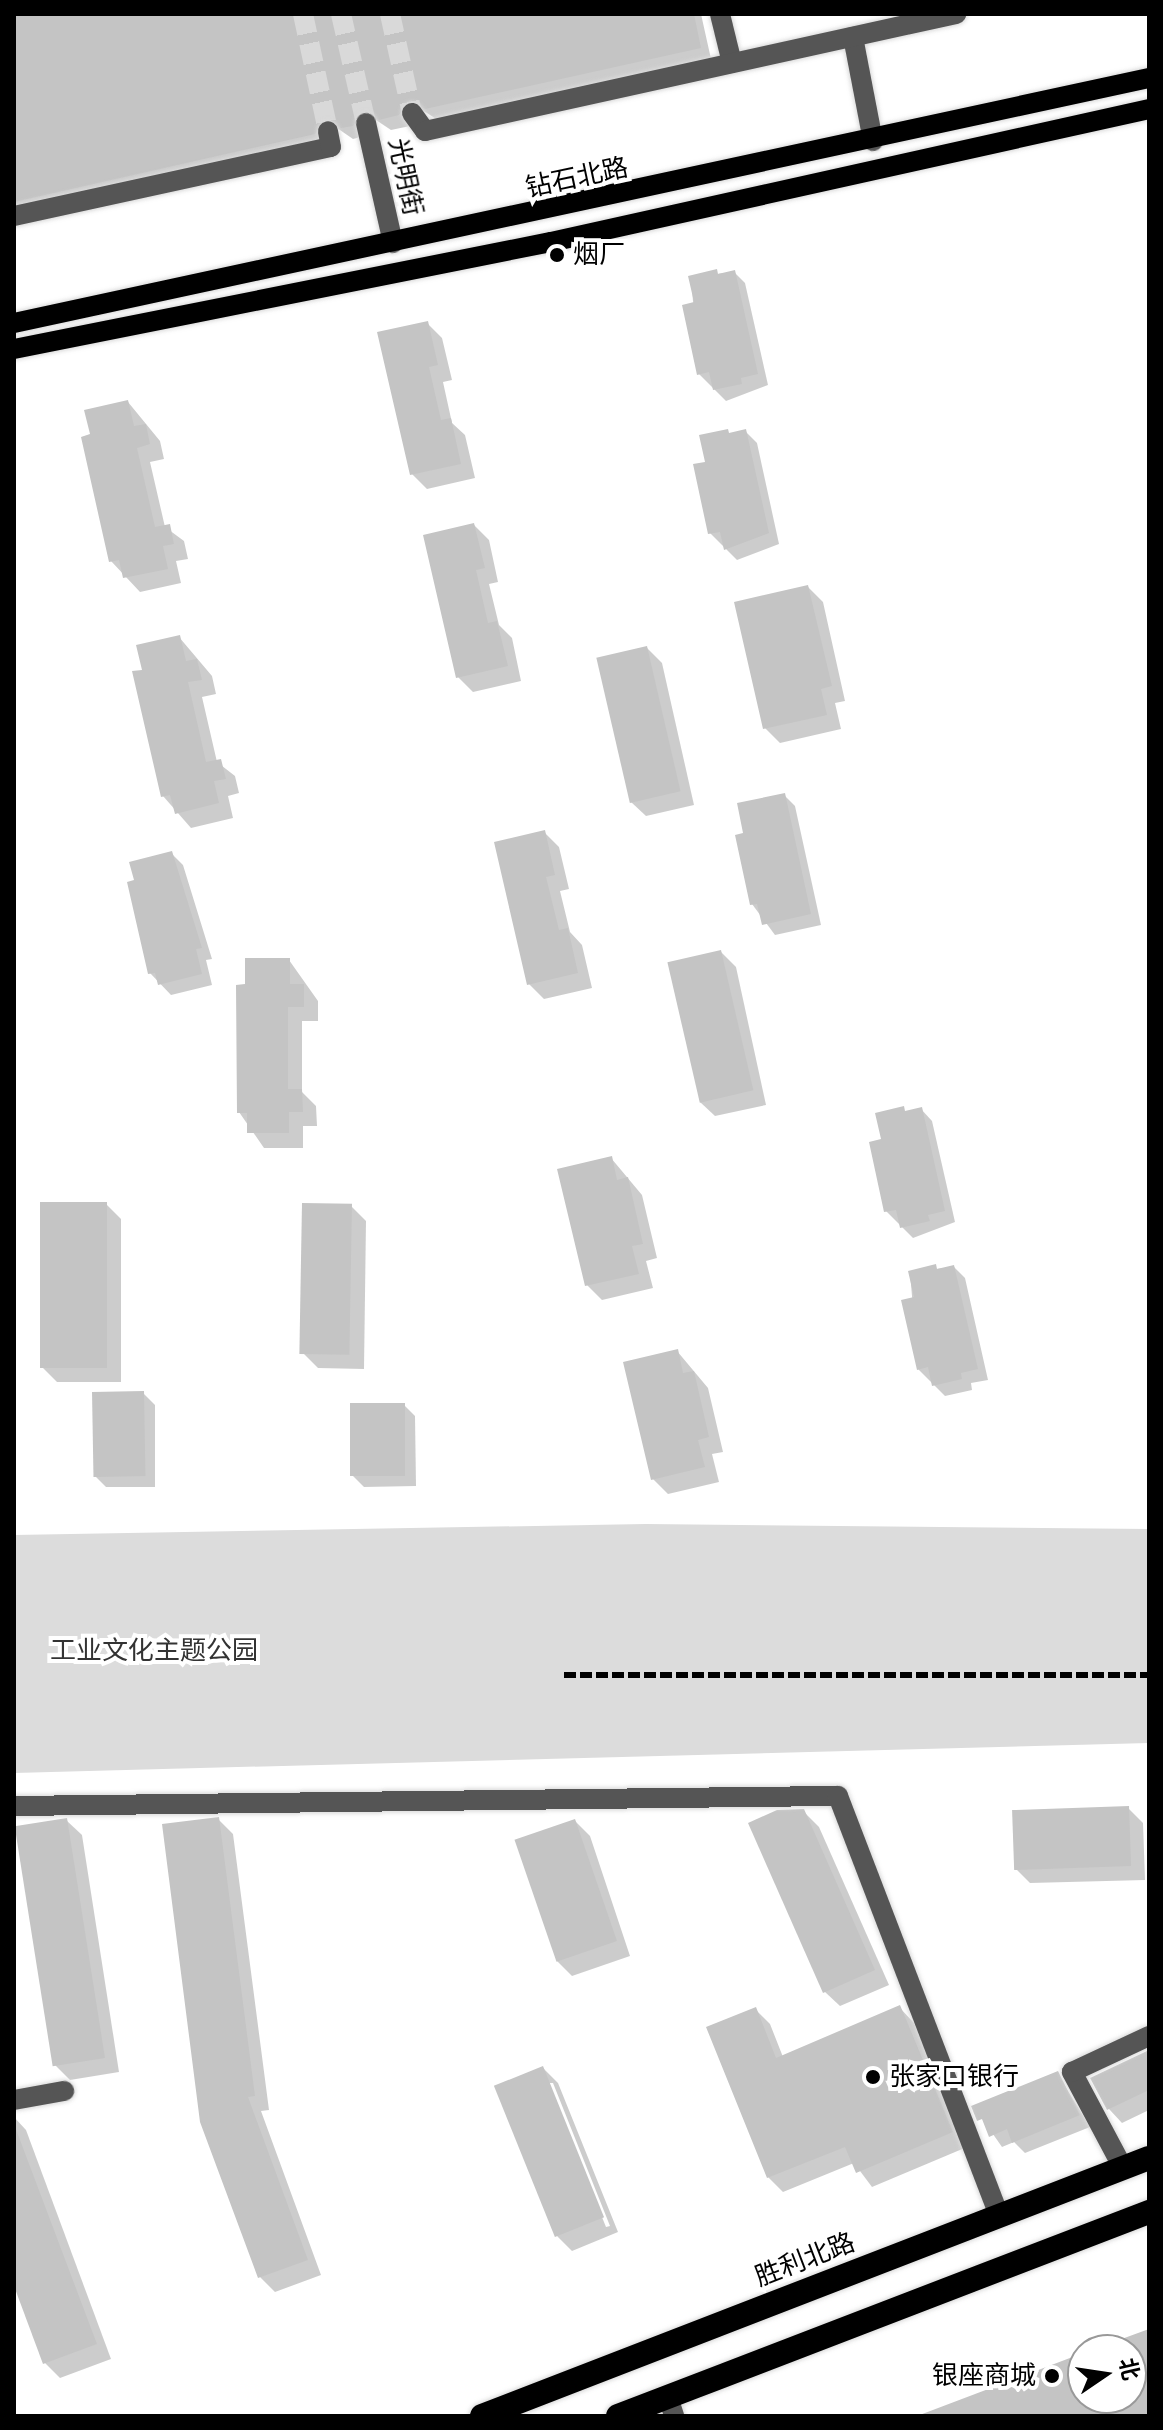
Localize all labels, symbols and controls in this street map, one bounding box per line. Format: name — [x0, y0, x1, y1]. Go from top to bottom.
street label: 光明街 — [382, 136, 428, 218]
street label: 钻石北路 — [523, 152, 631, 204]
place label: 烟厂 — [573, 239, 625, 271]
marker: 烟厂 — [548, 246, 566, 264]
park label: 工业文化主题公园 — [50, 1635, 258, 1667]
place label: 张家口银行 — [889, 2061, 1019, 2093]
marker: 张家口银行 — [864, 2068, 882, 2086]
street label: 胜利北路 — [751, 2227, 859, 2293]
north arrow — [1067, 2334, 1147, 2414]
text: 北 — [1114, 2355, 1144, 2382]
place label: 银座商城 — [932, 2360, 1036, 2392]
marker: 银座商城 — [1043, 2367, 1061, 2385]

